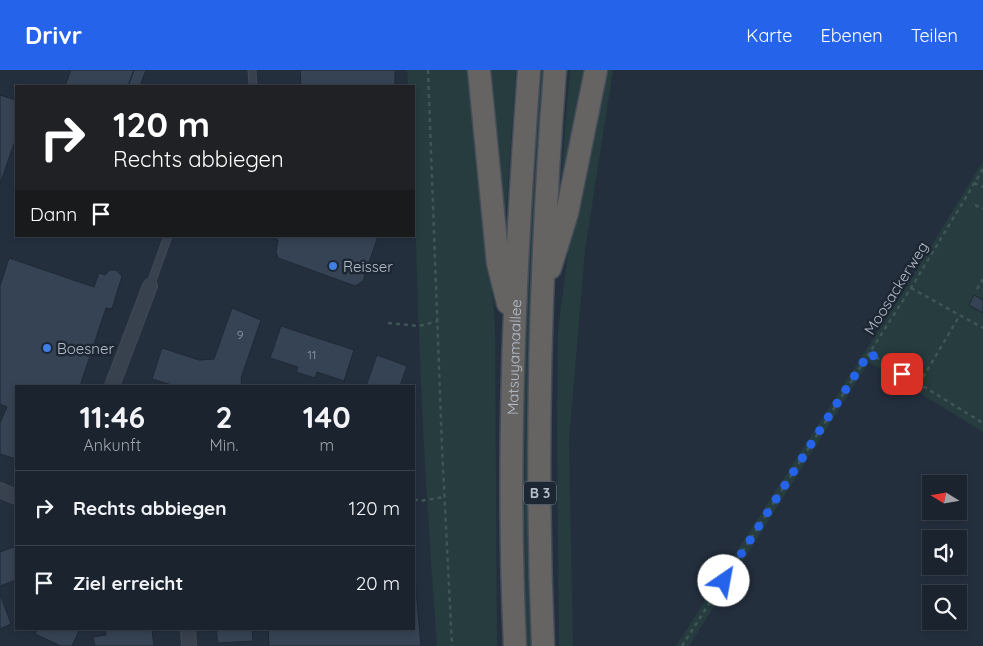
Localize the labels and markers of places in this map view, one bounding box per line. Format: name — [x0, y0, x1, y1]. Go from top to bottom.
place label: Reisser — [343, 257, 393, 276]
marker: Reisser — [327, 260, 339, 272]
place label: Boesner — [57, 339, 114, 358]
marker: Boesner — [41, 342, 53, 354]
pin — [881, 353, 923, 395]

